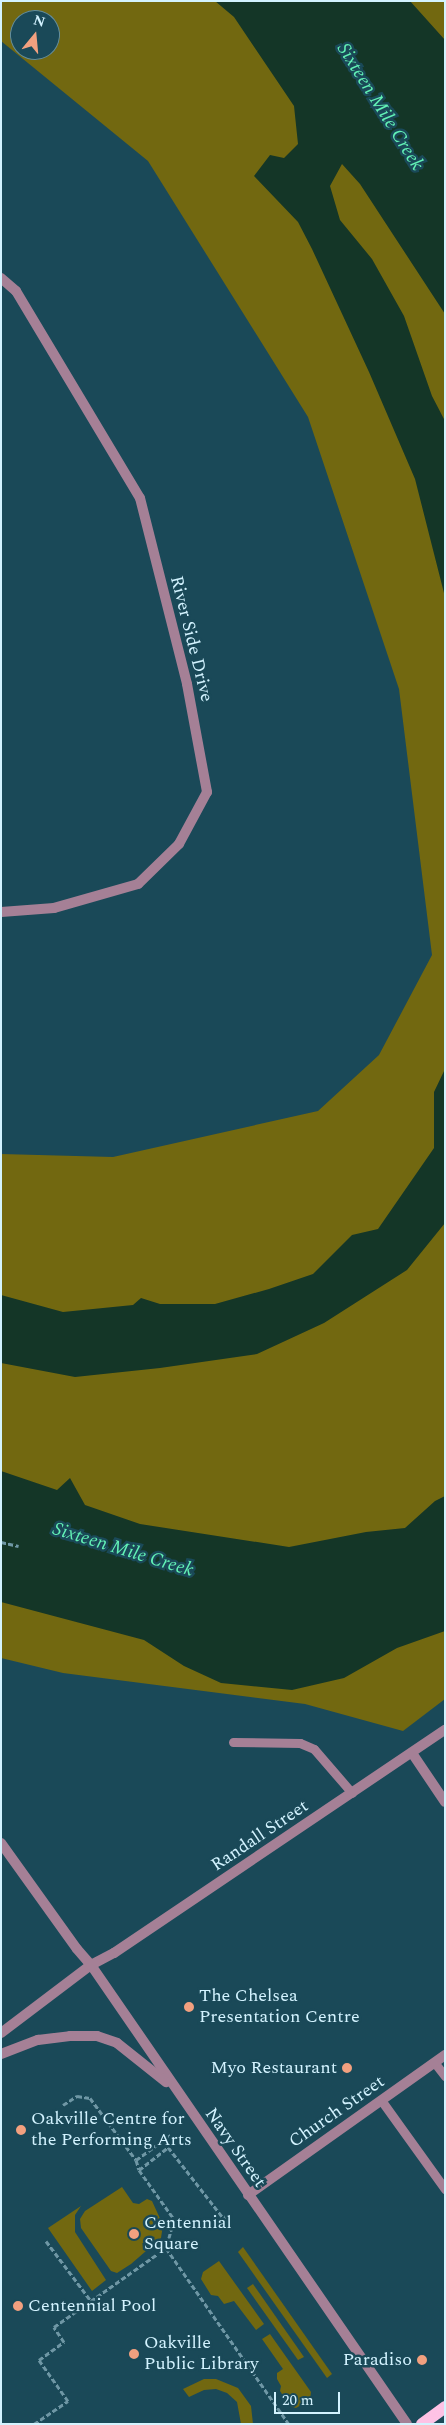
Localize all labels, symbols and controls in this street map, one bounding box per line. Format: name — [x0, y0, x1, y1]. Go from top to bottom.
text: N — [31, 9, 48, 33]
north arrow — [10, 10, 60, 60]
water label: Sixteen Mile Creek — [332, 39, 428, 175]
street label: River Side Drive — [165, 574, 217, 704]
water label: Sixteen Mile Creek — [50, 1518, 196, 1582]
street label: Randall Street — [207, 1796, 313, 1876]
place label: The Chelsea Presentation Centre — [199, 1986, 360, 2028]
marker: The Chelsea Presentation Centre — [183, 2001, 195, 2013]
place label: Myo Restaurant — [210, 2057, 337, 2079]
marker: Myo Restaurant — [341, 2062, 353, 2074]
street label: Church Street — [285, 2071, 389, 2153]
street label: Navy Street — [200, 2104, 270, 2192]
place label: Oakville Centre for the Performing Arts — [31, 2109, 192, 2152]
marker: Oakville Centre for the Performing Arts — [15, 2124, 27, 2136]
place label: Centennial Square — [144, 2213, 232, 2256]
marker: Centennial Square — [128, 2228, 140, 2240]
place label: Centennial Pool — [28, 2295, 156, 2317]
marker: Centennial Pool — [12, 2300, 24, 2312]
place label: Oakville Public Library — [144, 2333, 259, 2376]
marker: Oakville Public Library — [128, 2348, 140, 2360]
place label: Paradiso — [343, 2349, 412, 2371]
marker: Paradiso — [416, 2354, 428, 2366]
scale bar — [276, 2382, 342, 2414]
text: 20 m — [282, 2389, 314, 2412]

